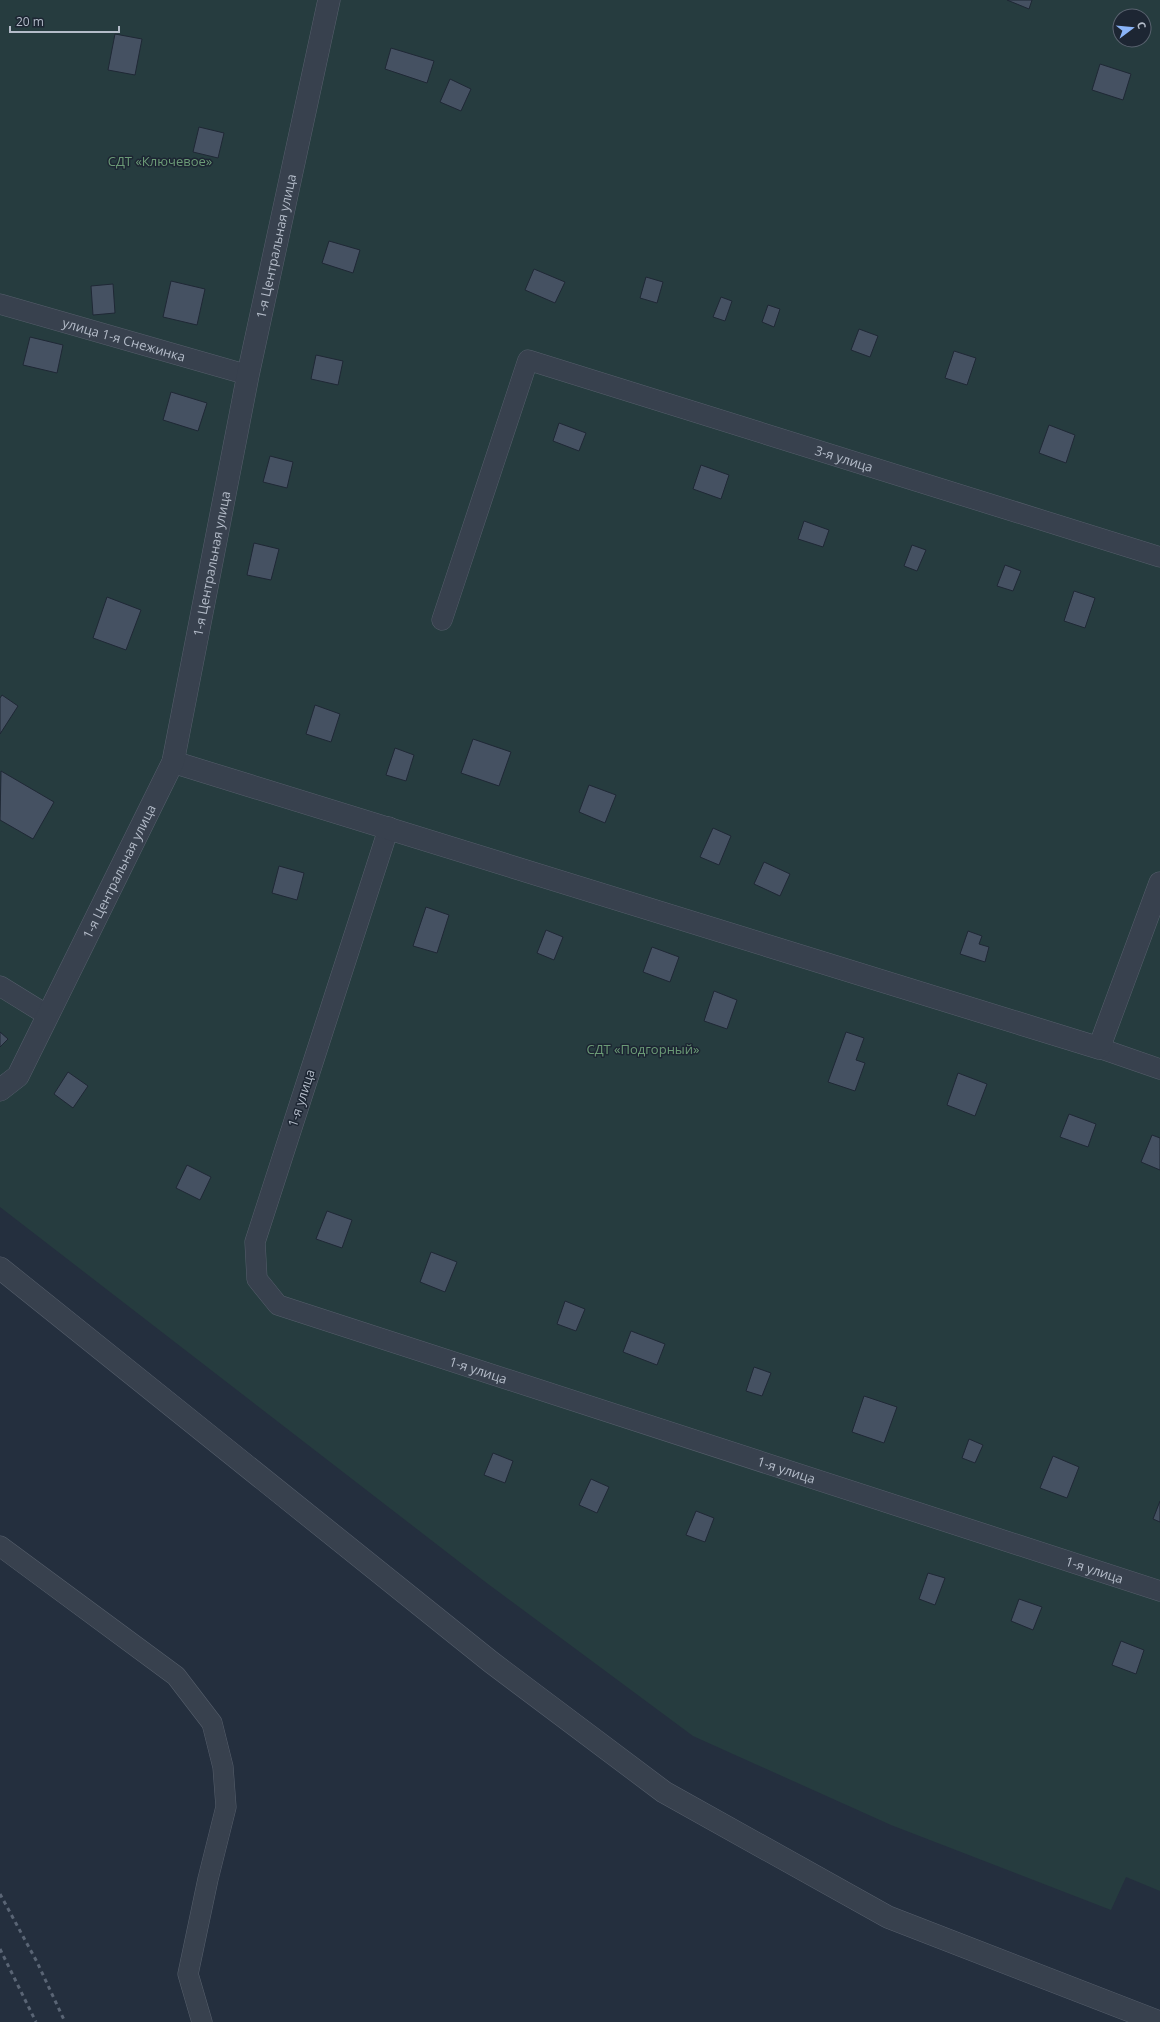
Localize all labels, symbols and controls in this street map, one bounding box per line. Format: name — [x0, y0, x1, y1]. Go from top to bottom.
scale bar — [10, 8, 119, 34]
north arrow — [1112, 8, 1152, 48]
text: 20 m — [16, 13, 44, 30]
text: С — [1134, 20, 1150, 31]
park label: СДТ «Ключевое» — [108, 152, 212, 170]
street label: 1-я Центральная улица — [251, 172, 300, 320]
street label: улица 1-я Снежинка — [61, 313, 188, 366]
street label: 3-я улица — [813, 441, 875, 476]
street label: 1-я Центральная улица — [189, 490, 234, 638]
street label: 1-я Центральная улица — [78, 801, 160, 941]
park label: СДТ «Подгорный» — [586, 1040, 700, 1058]
street label: 1-я улица — [283, 1067, 319, 1129]
street label: 1-я улица — [447, 1352, 509, 1388]
street label: 1-я улица — [755, 1452, 818, 1488]
street label: 1-я улица — [1063, 1552, 1126, 1588]

